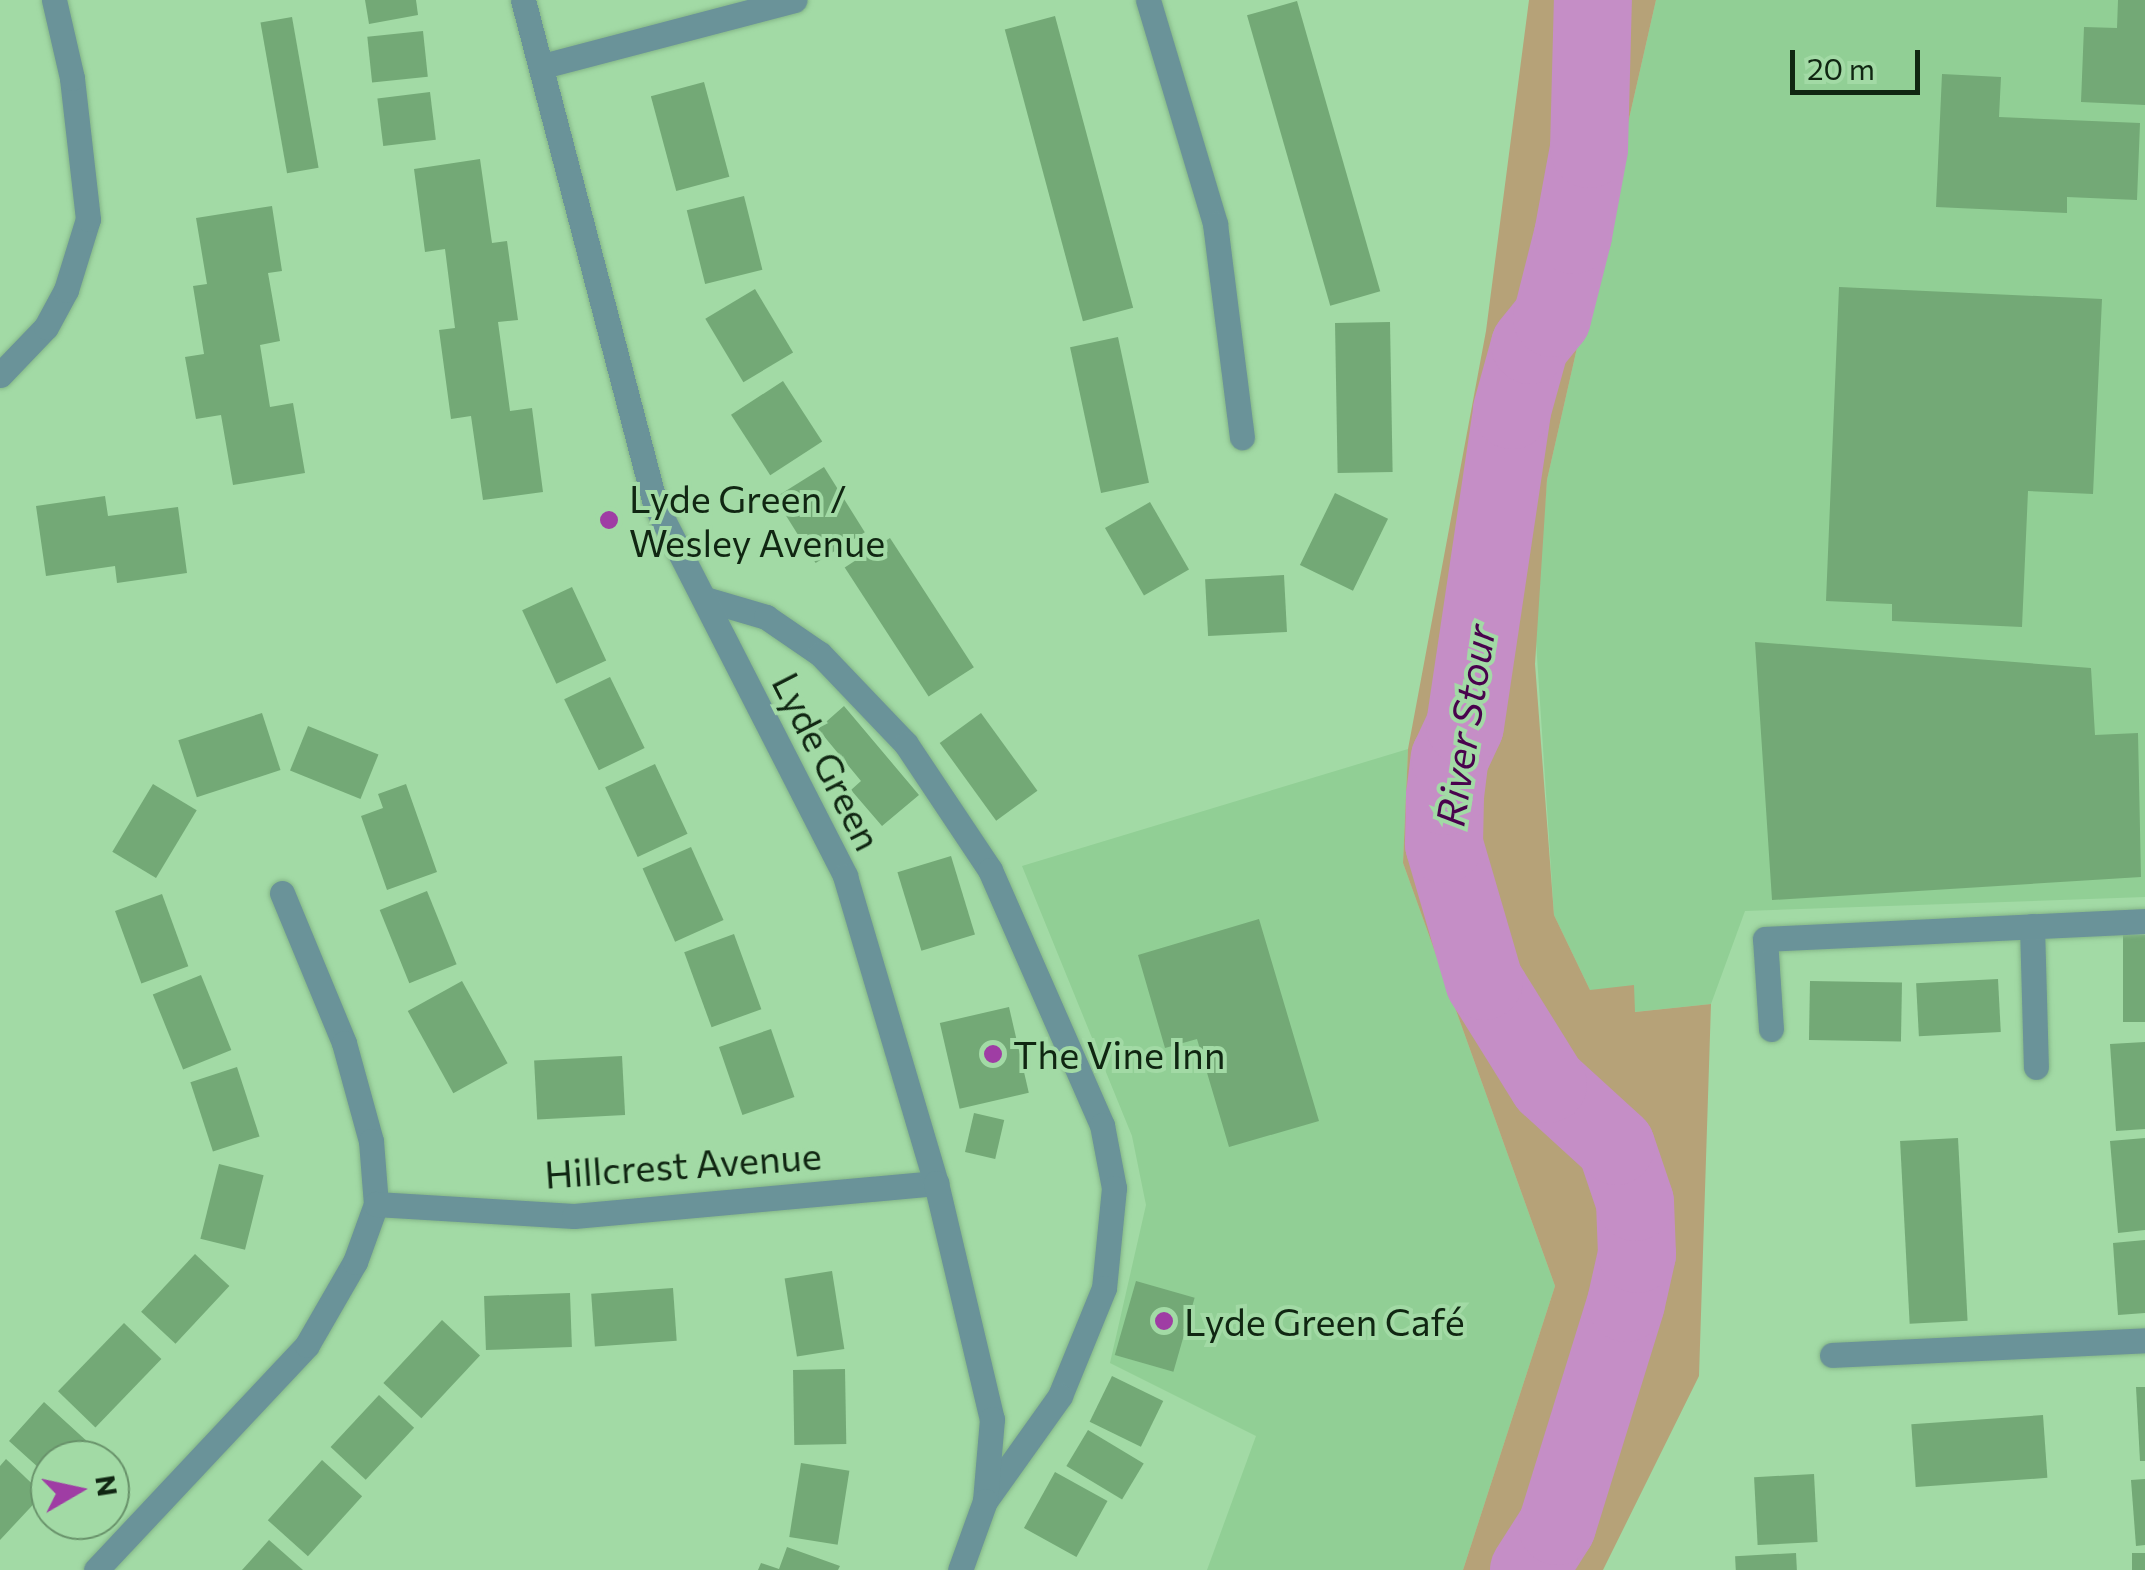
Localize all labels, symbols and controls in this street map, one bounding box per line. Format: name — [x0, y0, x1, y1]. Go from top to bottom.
scale bar — [1795, 30, 1925, 92]
text: 20 m — [1807, 49, 1875, 86]
place label: Lyde Green / Wesley Avenue — [629, 475, 885, 564]
marker: Lyde Green / Wesley Avenue — [598, 509, 620, 531]
water label: River Stour — [1424, 621, 1504, 829]
street label: Lyde Green — [764, 665, 892, 857]
place label: The Vine Inn — [1013, 1031, 1226, 1077]
marker: The Vine Inn — [982, 1043, 1004, 1065]
street label: Hillcrest Avenue — [543, 1132, 823, 1196]
place label: Lyde Green Café — [1184, 1298, 1465, 1344]
marker: Lyde Green Café — [1153, 1310, 1175, 1332]
north arrow — [30, 1440, 130, 1540]
text: N — [89, 1473, 126, 1499]

